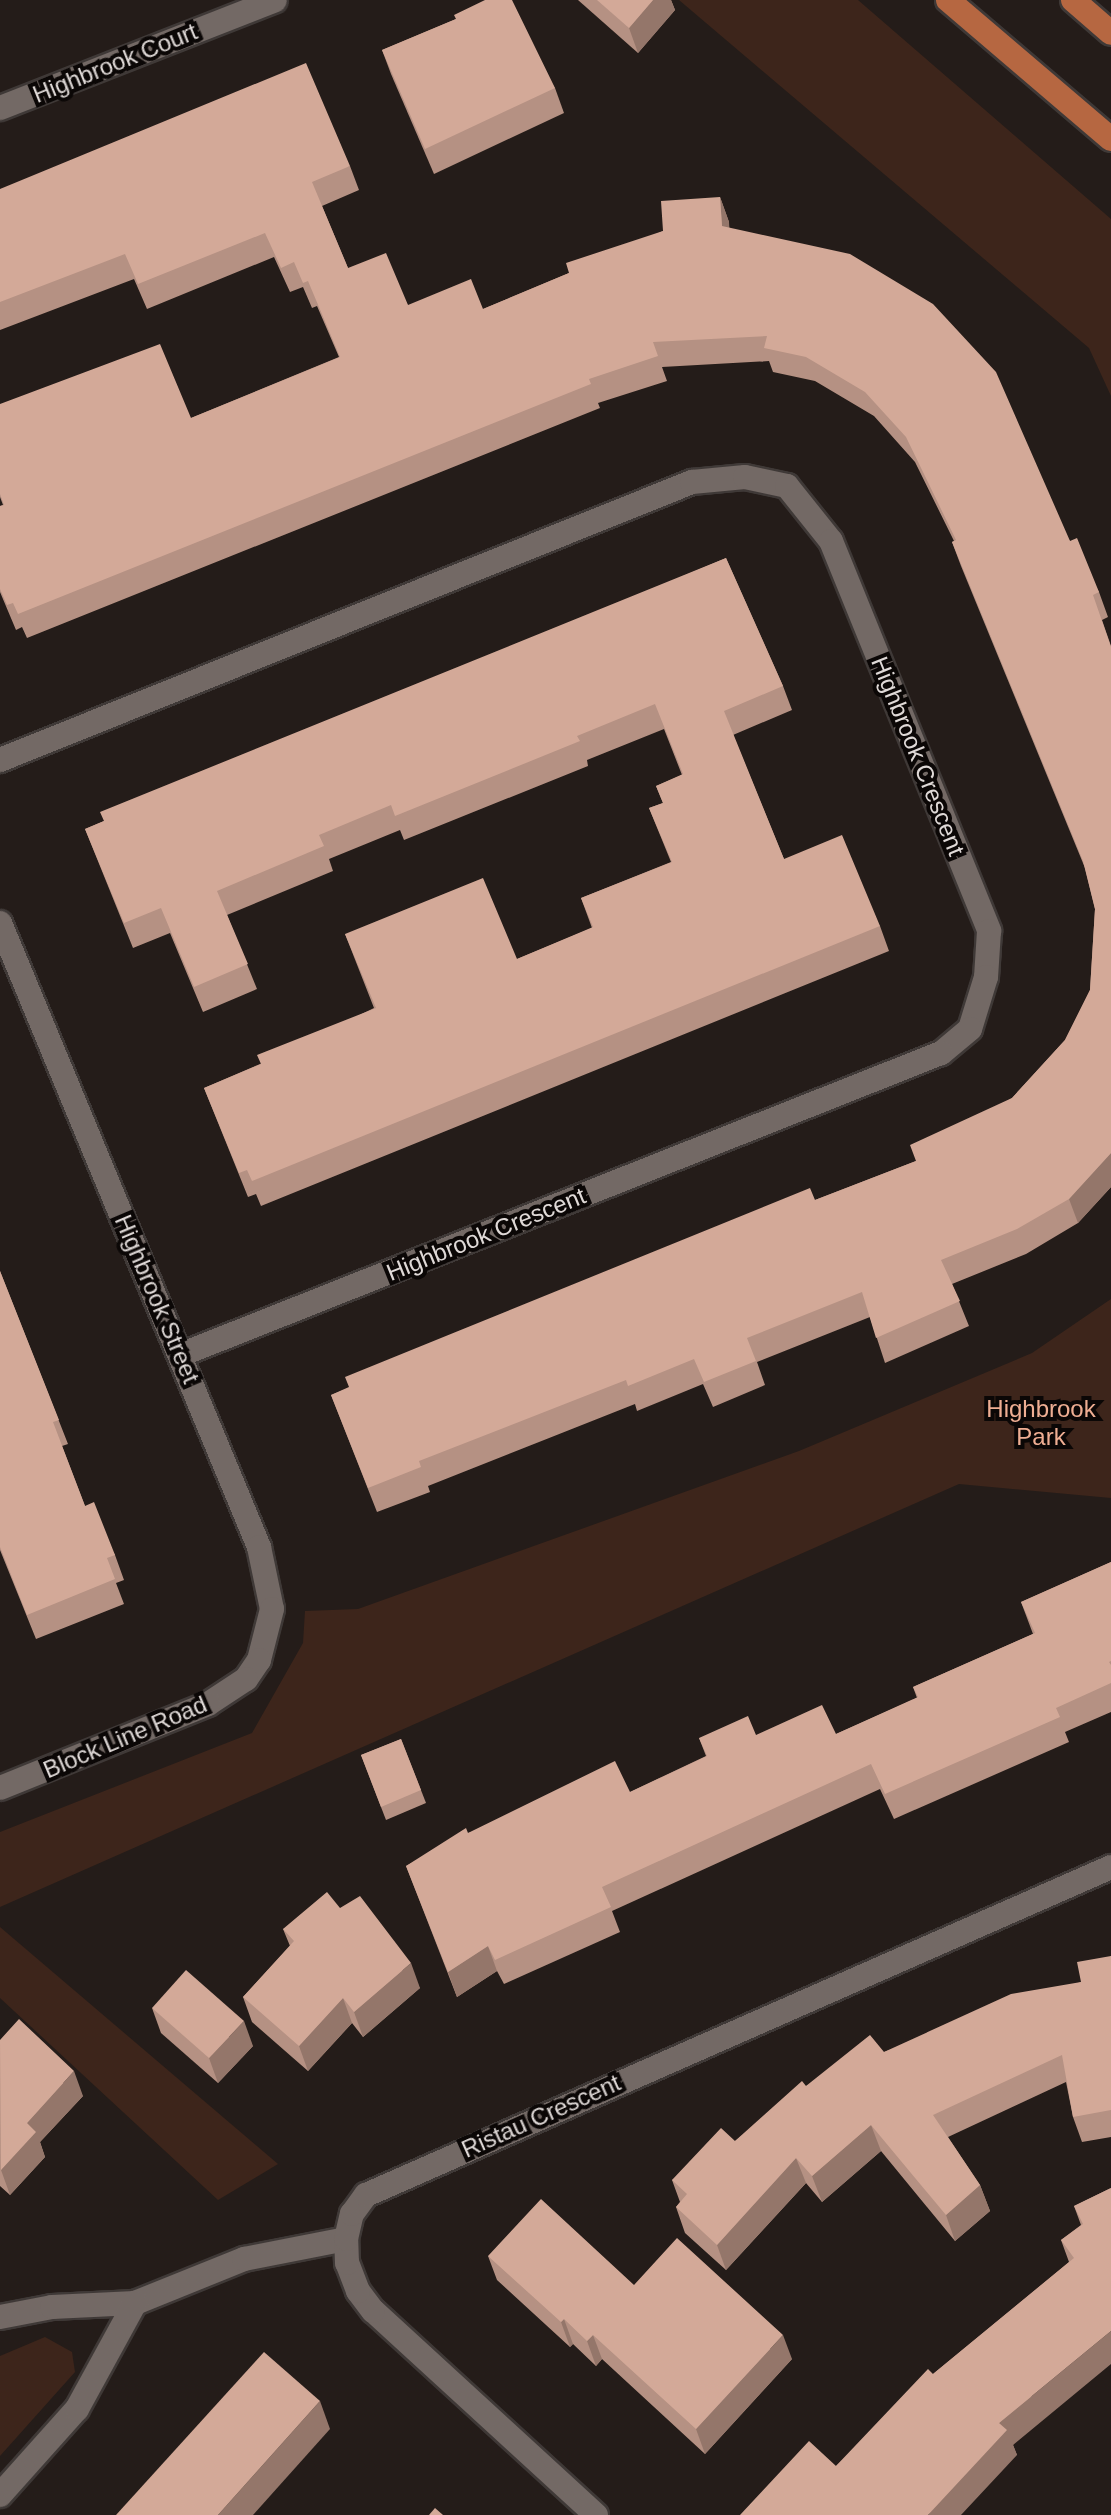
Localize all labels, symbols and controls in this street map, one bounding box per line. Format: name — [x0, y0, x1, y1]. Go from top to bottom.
street label: Highbrook Court — [29, 17, 201, 109]
street label: Highbrook Crescent — [865, 652, 971, 860]
street label: Highbrook Crescent — [382, 1181, 590, 1287]
street label: Highbrook Street — [109, 1210, 205, 1388]
park label: Highbrook Park — [986, 1395, 1096, 1451]
street label: Block Line Road — [39, 1690, 211, 1784]
street label: Ristau Crescent — [457, 2068, 625, 2164]

